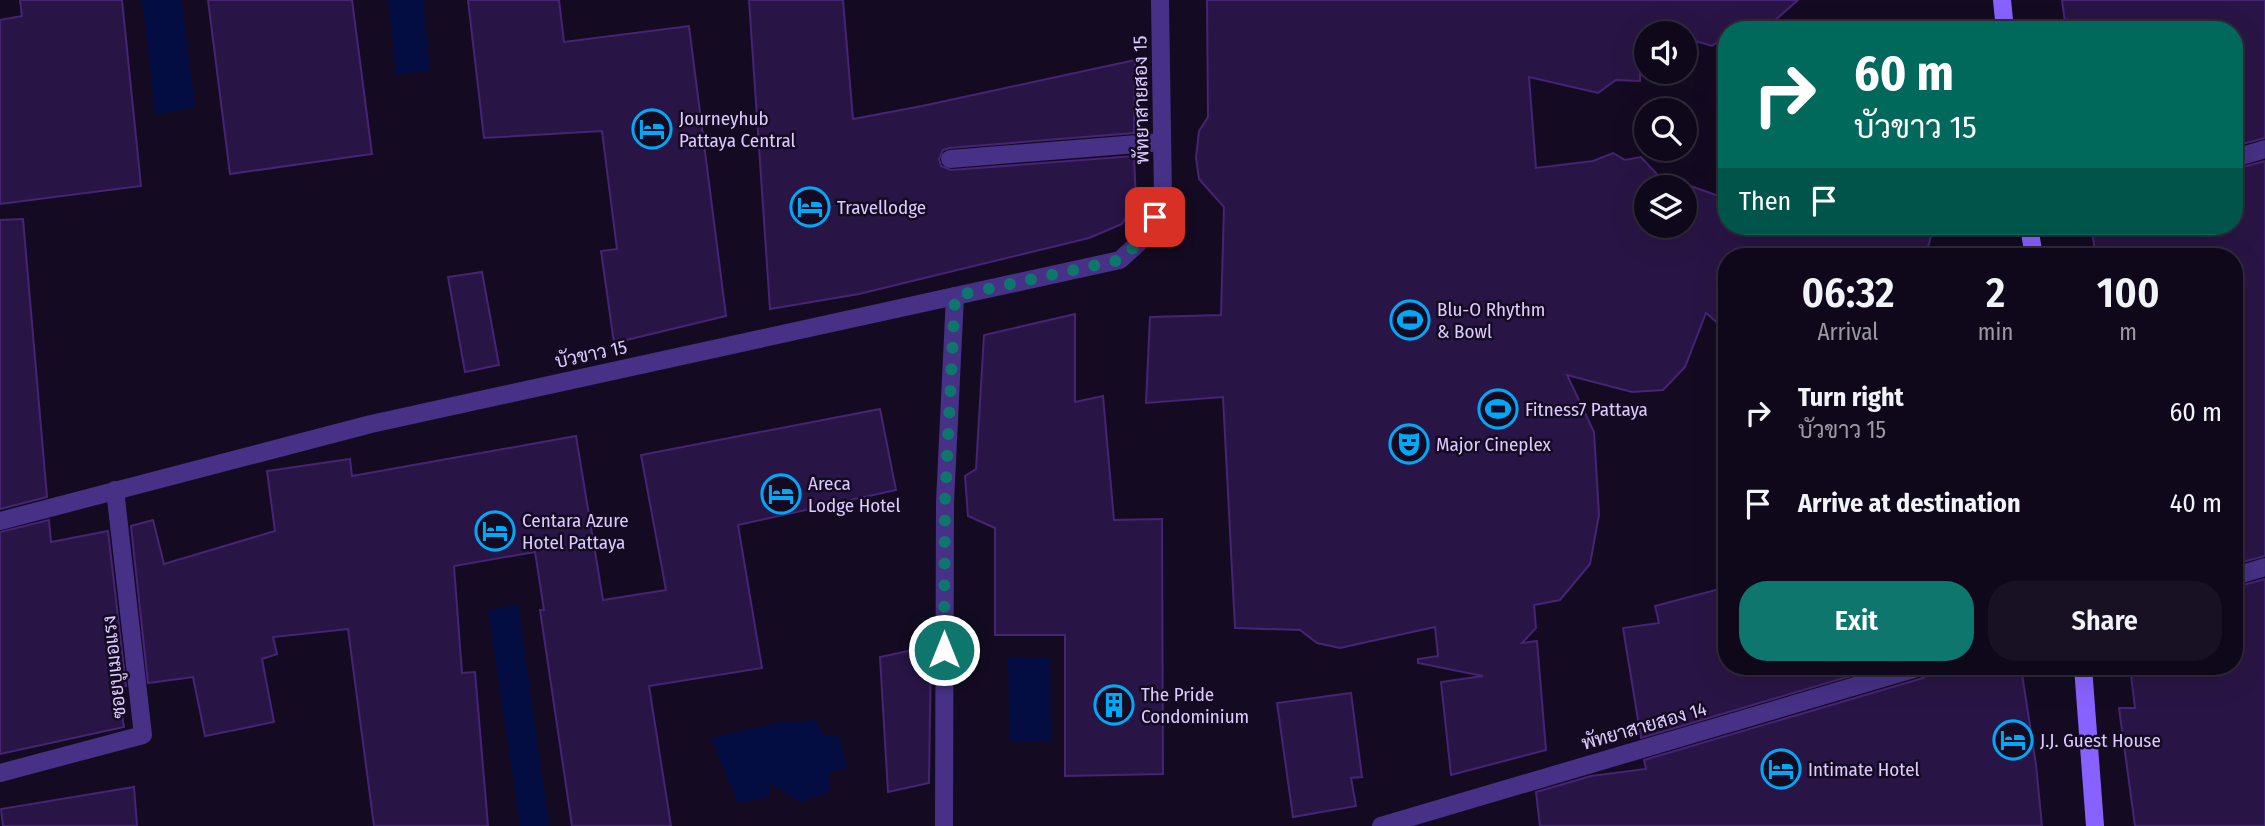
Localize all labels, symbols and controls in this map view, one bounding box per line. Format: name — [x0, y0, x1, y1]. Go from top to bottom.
map controls — [1634, 21, 1697, 238]
button: sound — [1634, 21, 1697, 84]
street label: พัทยาสายสอง 15 — [1128, 35, 1154, 165]
text: 60 m — [1854, 44, 1954, 103]
icon: right — [1739, 49, 1830, 140]
button: search — [1634, 98, 1697, 161]
place label: Journeyhub Pattaya Central — [679, 107, 796, 152]
hotel icon: Journeyhub Pattaya Central — [631, 108, 673, 150]
text: บัวขาว 15 — [1854, 108, 1977, 146]
button: layers — [1634, 175, 1697, 238]
icon: arrive — [1805, 182, 1843, 220]
hotel icon: Travellodge — [789, 186, 831, 228]
text: Then — [1739, 186, 1791, 217]
pin — [1125, 187, 1185, 247]
place label: Travellodge — [837, 196, 926, 219]
icon: arrive — [1136, 198, 1174, 236]
text: 06:32 — [1801, 268, 1894, 318]
text: 2 — [1986, 268, 2005, 318]
text: 100 — [2097, 268, 2160, 318]
place label: Blu-O Rhythm & Bowl — [1437, 298, 1545, 343]
sports icon: Blu-O Rhythm & Bowl — [1389, 299, 1431, 341]
text: Arrival — [1817, 318, 1878, 346]
text: min — [1978, 318, 2013, 346]
text: m — [2119, 318, 2137, 346]
street label: บัวขาว 15 — [553, 335, 629, 373]
text: Turn right — [1798, 382, 1904, 413]
sports icon: Fitness7 Pattaya — [1477, 388, 1519, 430]
icon: right — [1739, 394, 1777, 432]
text: 60 m — [2169, 397, 2222, 428]
place label: Fitness7 Pattaya — [1525, 398, 1648, 421]
text: บัวขาว 15 — [1798, 416, 1886, 444]
theatre icon: Major Cineplex — [1388, 423, 1430, 465]
place label: Major Cineplex — [1436, 433, 1552, 456]
place label: Areca Lodge Hotel — [808, 472, 901, 517]
hotel icon: Areca Lodge Hotel — [760, 473, 802, 515]
icon: arrive — [1739, 485, 1777, 523]
text: Arrive at destination — [1798, 488, 2021, 519]
text: 40 m — [2170, 488, 2222, 519]
place label: Centara Azure Hotel Pattaya — [522, 509, 629, 554]
hotel icon: Centara Azure Hotel Pattaya — [474, 510, 516, 552]
button: Exit — [1739, 581, 1974, 661]
button: Share — [1988, 581, 2222, 661]
position arrow — [907, 613, 981, 687]
street label: ซอยบูเมอแรง — [97, 614, 133, 720]
place label: The Pride Condominium — [1141, 683, 1249, 728]
building icon: The Pride Condominium — [1093, 684, 1135, 726]
street label: พัทยาสายสอง 14 — [1579, 697, 1709, 755]
hotel icon: J.J. Guest House — [1992, 719, 2034, 761]
place label: J.J. Guest House — [2040, 729, 2161, 752]
hotel icon: Intimate Hotel — [1760, 748, 1802, 790]
place label: Intimate Hotel — [1808, 758, 1920, 781]

